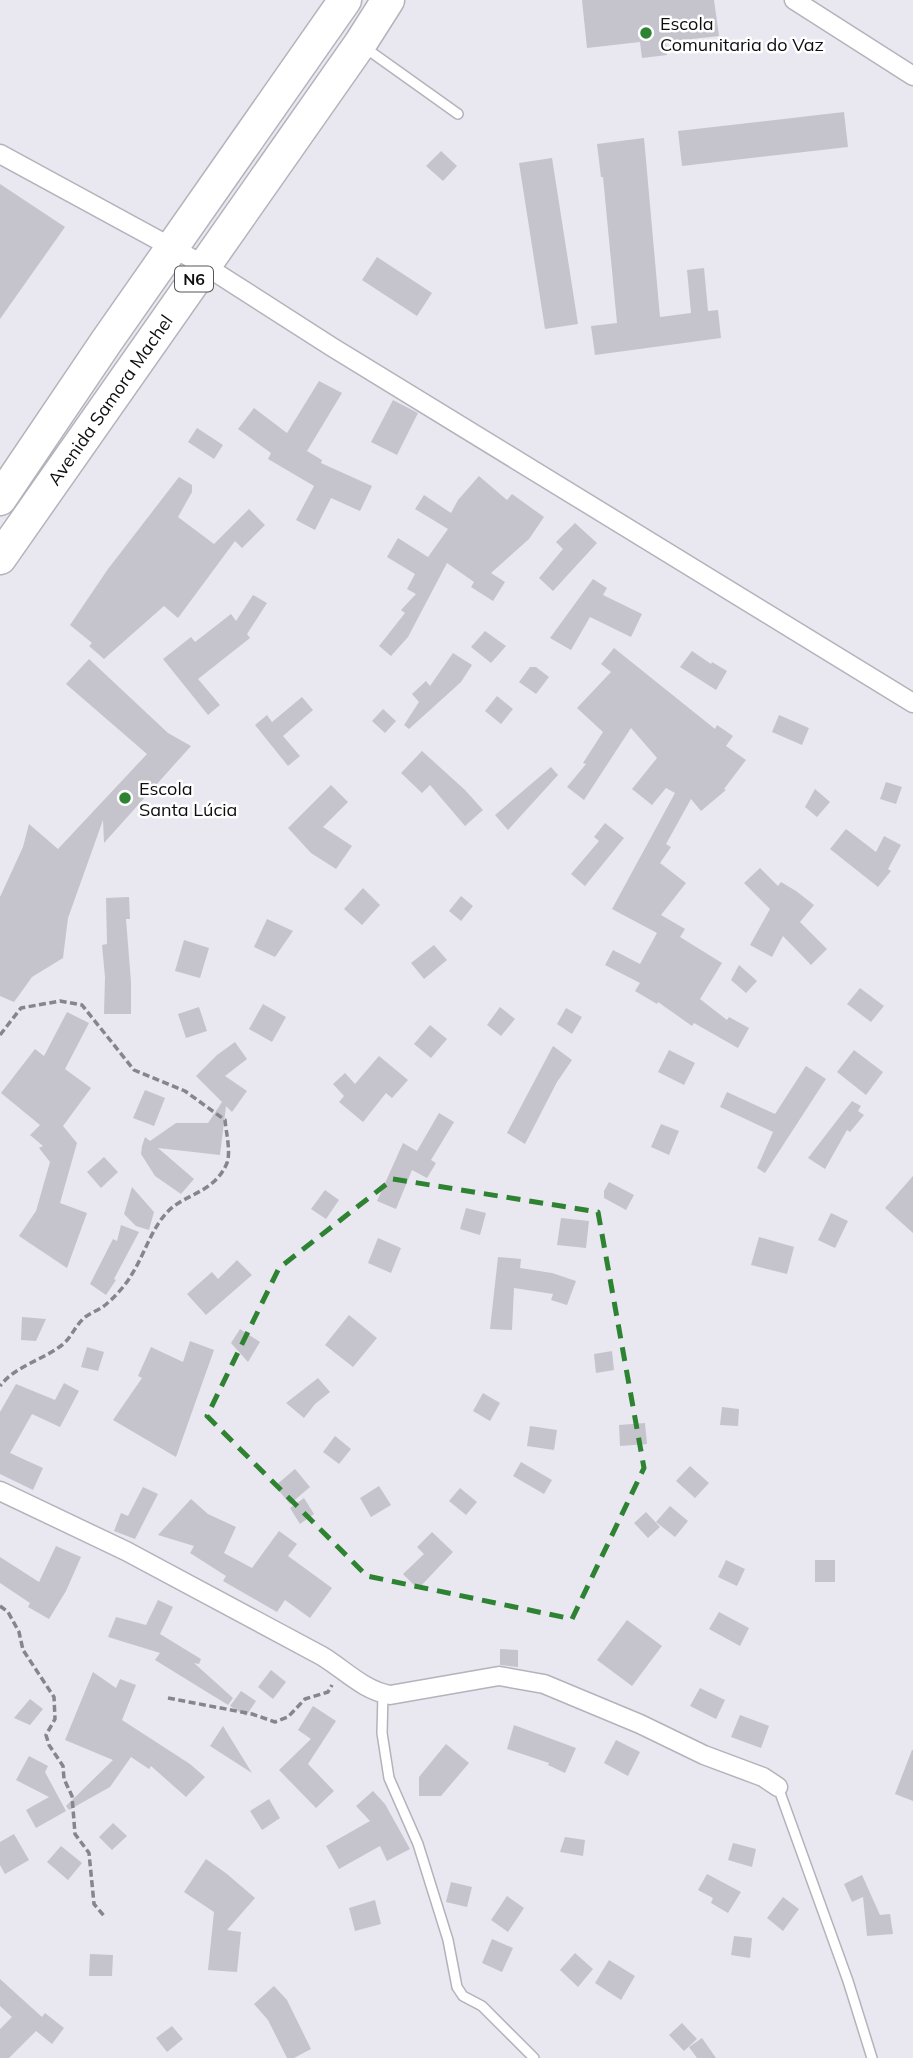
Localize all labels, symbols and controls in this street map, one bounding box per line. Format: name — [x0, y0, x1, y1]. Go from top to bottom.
place label: Escola Comunitaria do Vaz — [660, 12, 824, 56]
marker: Escola Comunitaria do Vaz — [638, 25, 654, 41]
road number: N6 — [175, 266, 213, 292]
street label: Avenida Samora Machel — [42, 310, 178, 490]
place label: Escola Santa Lúcia — [139, 777, 237, 821]
marker: Escola Santa Lúcia — [117, 790, 133, 806]

